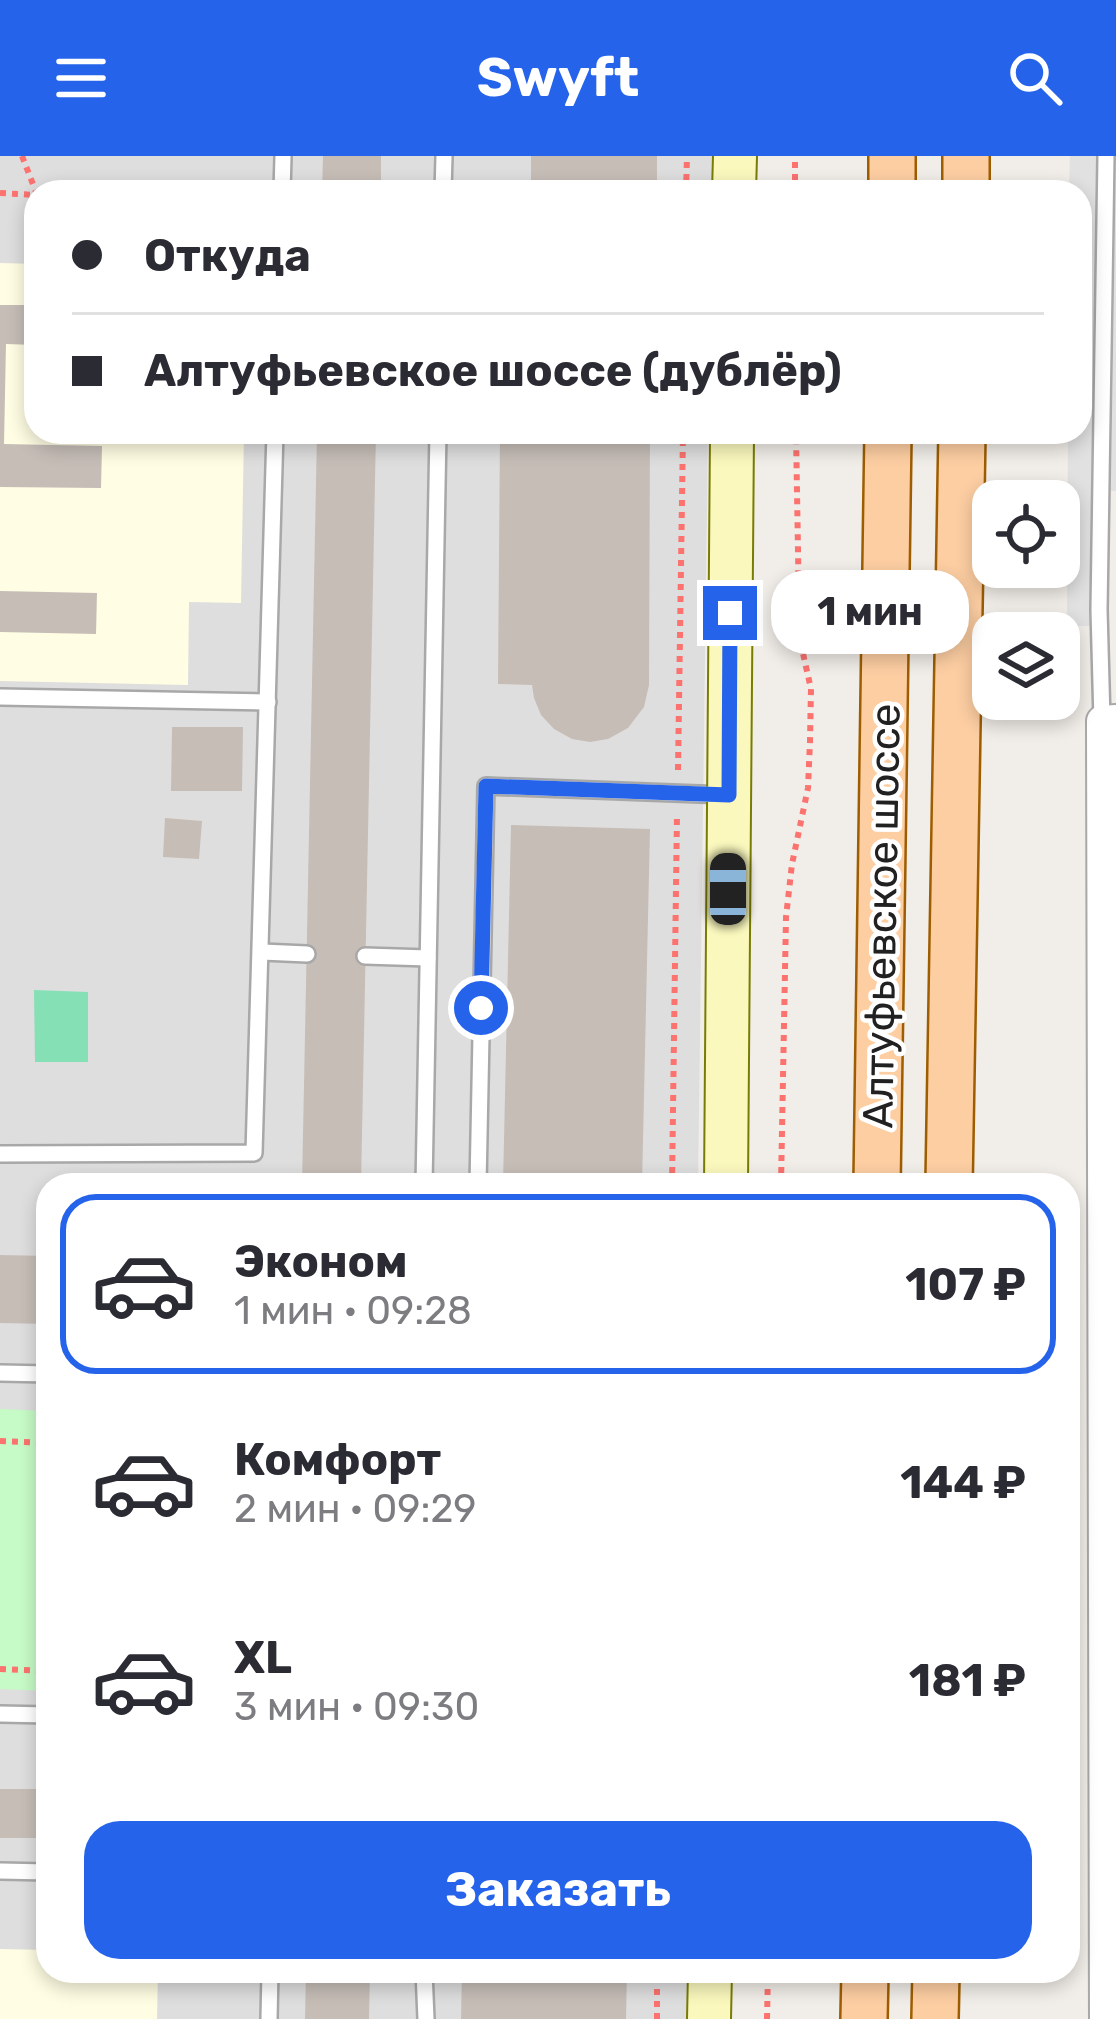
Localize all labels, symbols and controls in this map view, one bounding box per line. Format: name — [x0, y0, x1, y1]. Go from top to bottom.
icon: menu — [48, 45, 114, 111]
icon: search — [1002, 45, 1068, 111]
text: Swyft — [477, 46, 639, 110]
text: Откуда — [144, 229, 311, 282]
text: Алтуфьевское шоссе (дублёр) — [144, 344, 842, 397]
map controls — [972, 480, 1080, 720]
button: locate — [972, 480, 1080, 588]
callout: 1 мин — [772, 571, 970, 655]
route end — [703, 586, 757, 640]
text: 1 мин — [817, 589, 923, 635]
button: layers — [972, 612, 1080, 720]
street label: Алтуфьевское шоссе — [853, 703, 911, 1129]
car — [710, 853, 746, 925]
route start — [454, 981, 508, 1035]
icon: car — [90, 1230, 198, 1338]
text: Эконом — [234, 1235, 408, 1288]
text: 107 ₽ — [905, 1258, 1026, 1311]
text: 1 мин · 09:28 — [234, 1288, 472, 1334]
icon: car — [90, 1428, 198, 1536]
text: Комфорт — [234, 1433, 441, 1486]
text: 144 ₽ — [900, 1456, 1026, 1509]
text: 2 мин · 09:29 — [234, 1486, 476, 1532]
icon: car — [90, 1626, 198, 1734]
text: XL — [234, 1631, 292, 1684]
text: 181 ₽ — [909, 1654, 1026, 1707]
text: 3 мин · 09:30 — [234, 1684, 479, 1730]
button: Заказать — [84, 1821, 1032, 1959]

